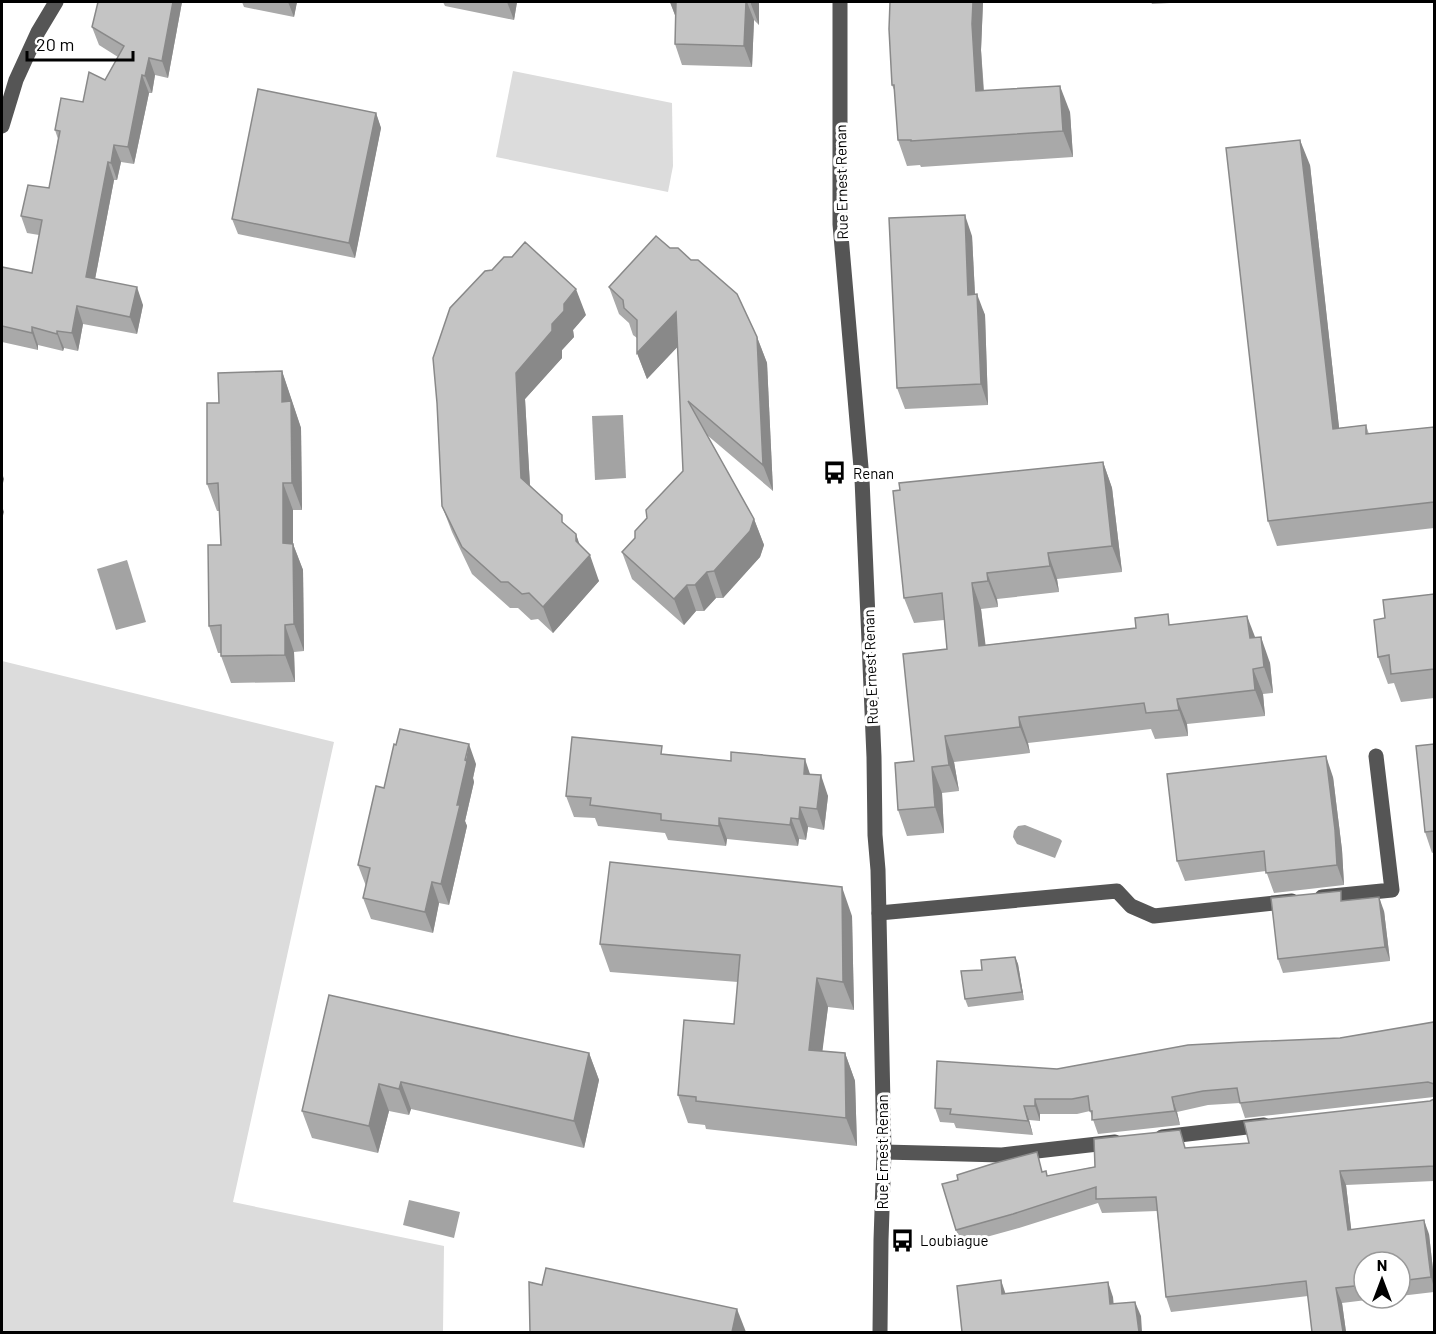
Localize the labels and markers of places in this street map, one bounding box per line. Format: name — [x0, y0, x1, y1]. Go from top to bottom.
bus stop icon: Renan — [822, 460, 848, 486]
place label: Renan — [853, 464, 894, 482]
bus stop icon: Loubiague — [889, 1227, 915, 1253]
place label: Loubiague — [920, 1231, 988, 1249]

